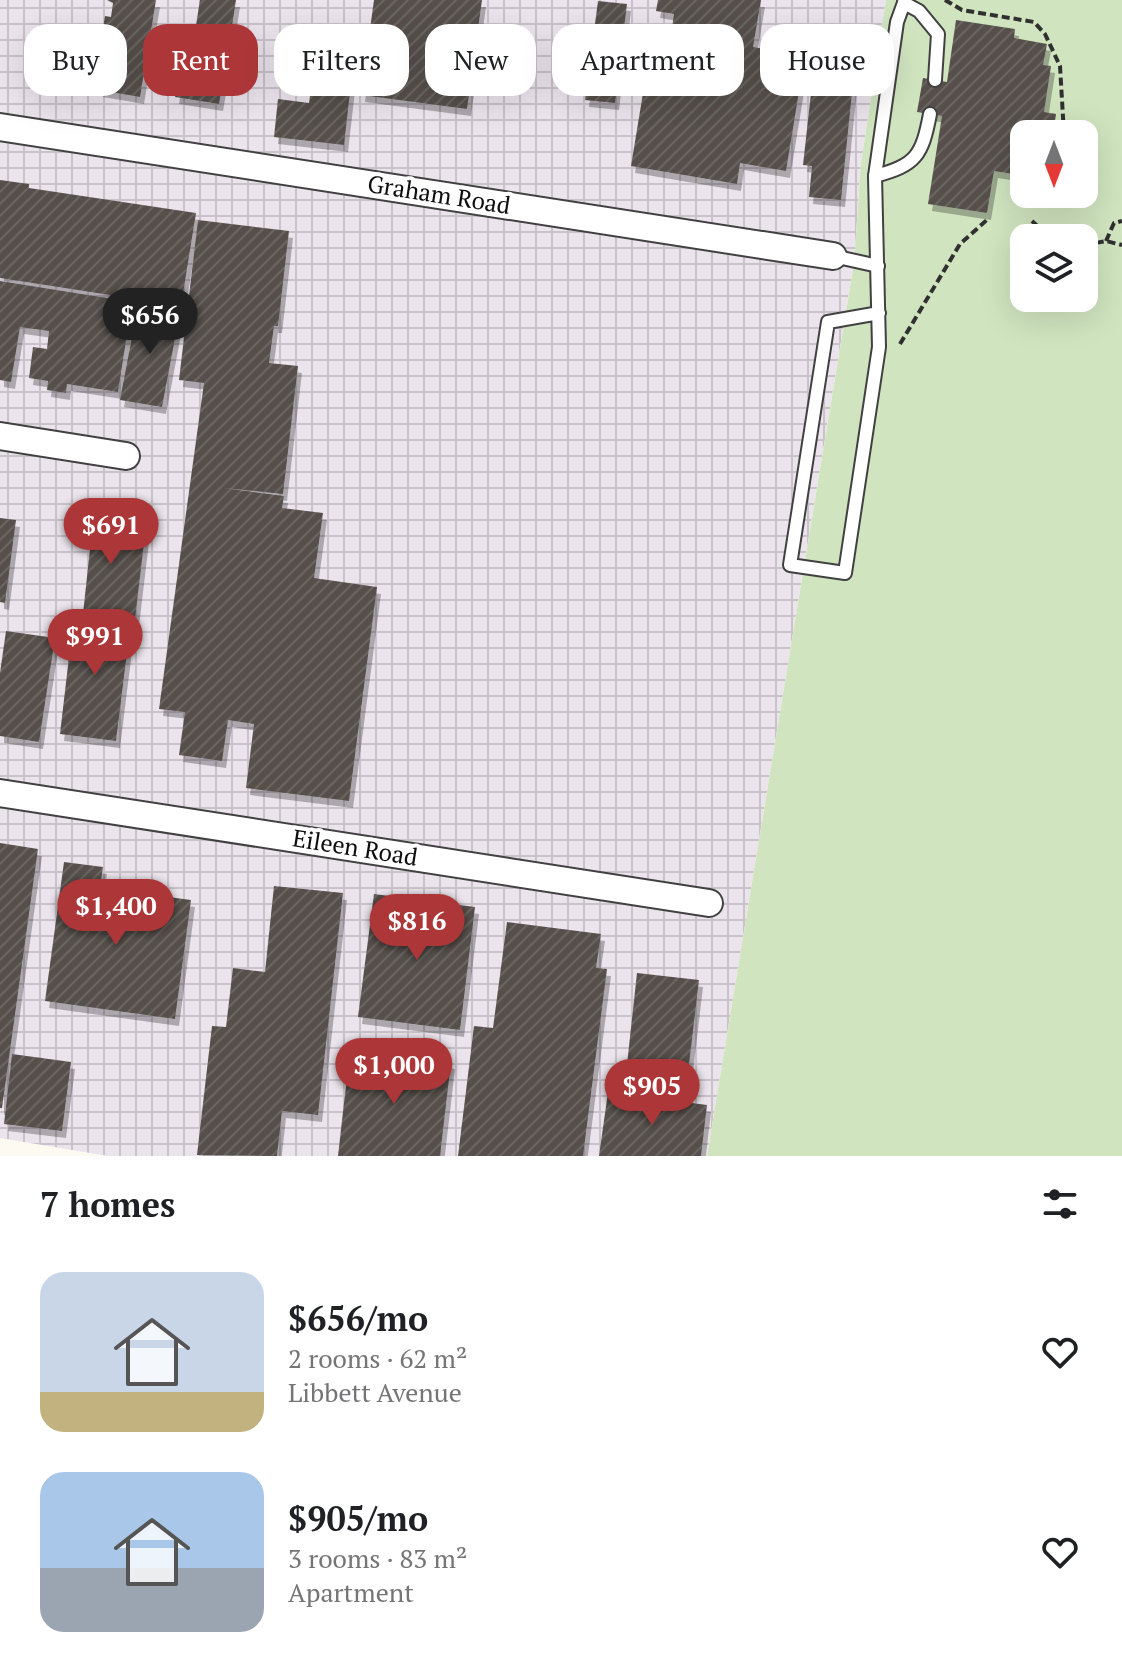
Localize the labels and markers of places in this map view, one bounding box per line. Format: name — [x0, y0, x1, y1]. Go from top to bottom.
pin: $656 — [103, 288, 197, 356]
pin: $691 — [64, 498, 158, 566]
pin: $991 — [48, 609, 142, 677]
pin: $1,400 — [51, 879, 181, 947]
pin: $816 — [370, 894, 464, 962]
pin: $1,000 — [329, 1038, 459, 1106]
pin: $905 — [605, 1059, 699, 1127]

